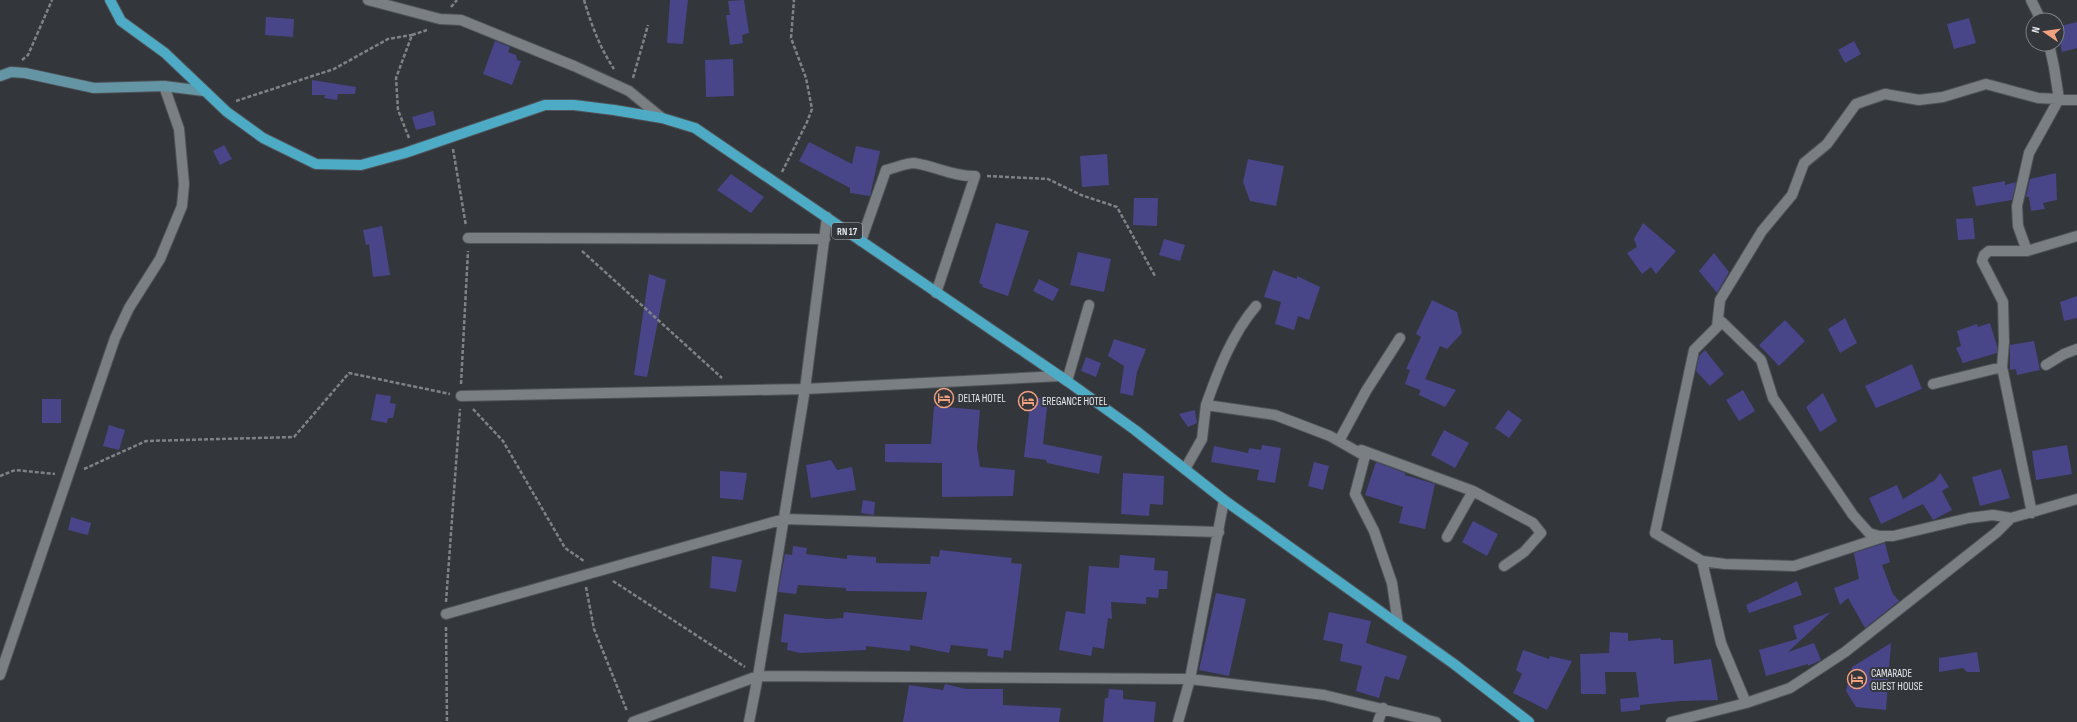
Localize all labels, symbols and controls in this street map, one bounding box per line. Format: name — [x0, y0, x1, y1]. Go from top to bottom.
north arrow — [2025, 12, 2065, 52]
text: N — [2029, 25, 2043, 34]
road number: RN 17 — [832, 223, 862, 239]
hotel icon: DELTA HOTEL — [933, 387, 955, 409]
hotel icon: EREGANCE HOTEL — [1017, 390, 1039, 412]
place label: DELTA HOTEL — [958, 392, 1006, 405]
place label: EREGANCE HOTEL — [1042, 395, 1107, 408]
place label: CAMARADE GUEST HOUSE — [1871, 667, 1923, 693]
hotel icon: CAMARADE GUEST HOUSE — [1846, 668, 1868, 690]

